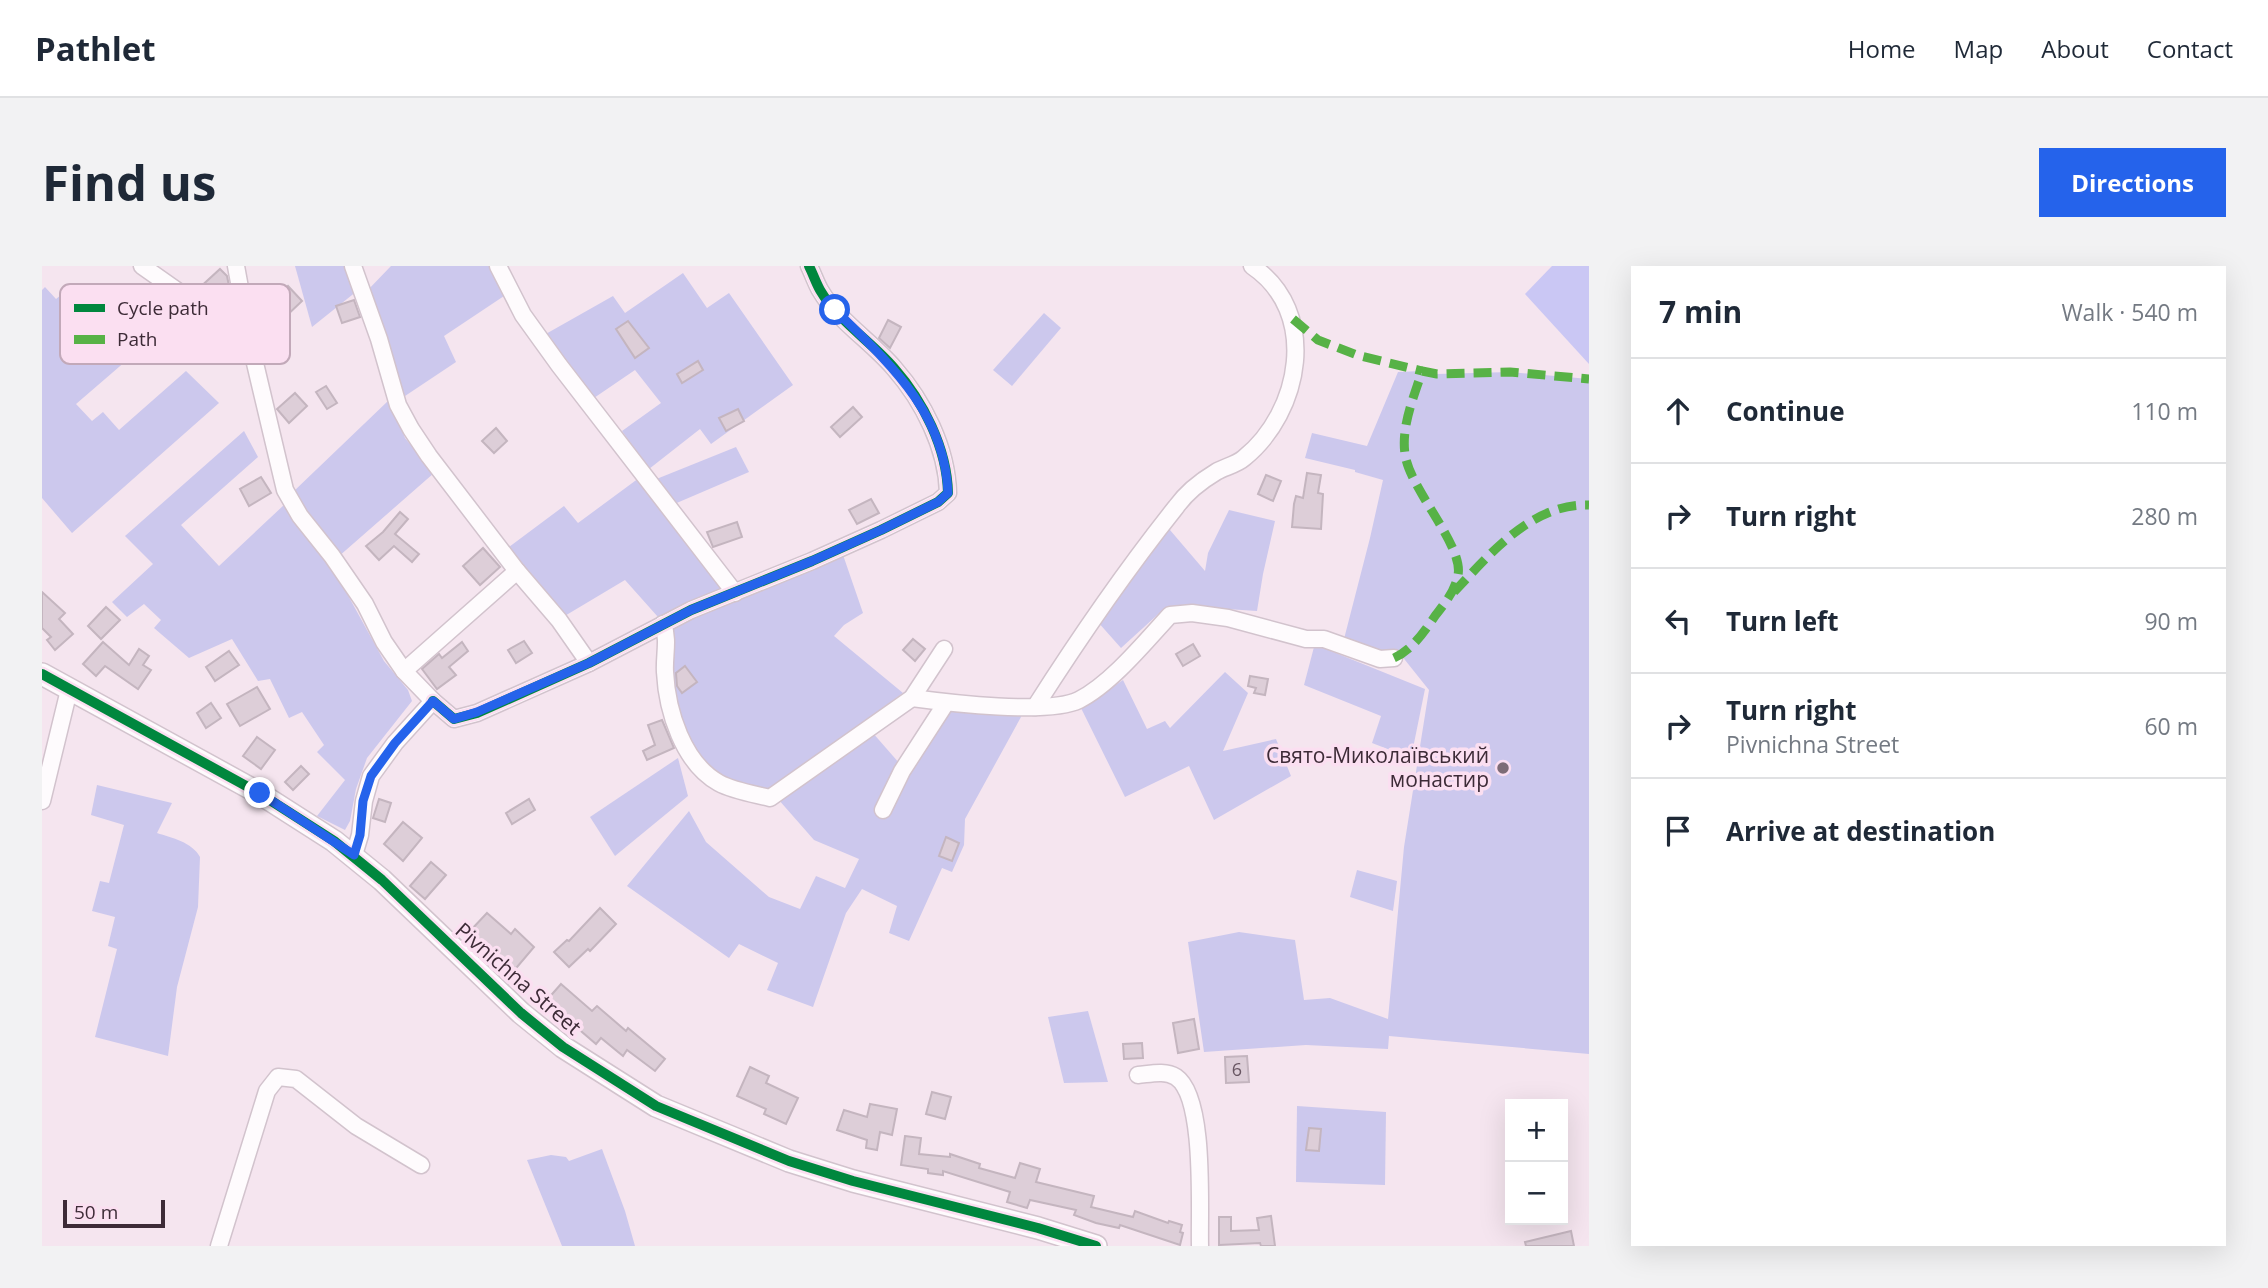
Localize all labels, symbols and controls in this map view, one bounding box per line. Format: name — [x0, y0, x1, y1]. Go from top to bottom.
text: Pathlet — [35, 26, 156, 71]
text: Home — [1848, 32, 1916, 65]
text: Map — [1954, 32, 2003, 65]
text: About — [2041, 32, 2109, 65]
text: Contact — [2147, 32, 2233, 65]
button: Directions — [2039, 148, 2226, 217]
text: Find us — [42, 149, 216, 215]
legend — [60, 284, 290, 364]
text: 7 min — [1659, 291, 1742, 332]
route start — [819, 294, 850, 325]
text: Cycle path — [117, 295, 209, 321]
text: Walk · 540 m — [2061, 296, 2198, 328]
text: Path — [117, 326, 157, 352]
icon: ahead — [1659, 392, 1697, 430]
text: Continue — [1726, 393, 1845, 429]
text: 110 m — [2131, 395, 2198, 427]
icon: right — [1659, 497, 1697, 535]
text: Turn right — [1726, 498, 1857, 534]
text: 280 m — [2131, 500, 2198, 532]
icon: left — [1659, 602, 1697, 640]
text: Turn left — [1726, 603, 1838, 639]
text: 90 m — [2144, 605, 2198, 637]
text: Turn right — [1726, 692, 1857, 728]
icon: right — [1659, 707, 1697, 745]
text: 60 m — [2144, 710, 2198, 742]
text: Pivnichna Street — [1726, 728, 1899, 760]
place label: Свято-Миколаївський монастир — [1266, 741, 1489, 793]
marker: Свято-Миколаївський монастир — [1495, 760, 1511, 776]
route end — [244, 777, 275, 808]
icon: arrive — [1659, 812, 1697, 850]
text: Arrive at destination — [1726, 813, 1995, 849]
street label: Pivnichna Street — [450, 916, 588, 1041]
house number: 6 — [1232, 1057, 1242, 1081]
map controls — [1505, 1099, 1568, 1225]
button: + — [1505, 1099, 1568, 1162]
button: − — [1505, 1162, 1568, 1225]
scale bar — [63, 1197, 164, 1229]
text: 50 m — [74, 1199, 118, 1225]

